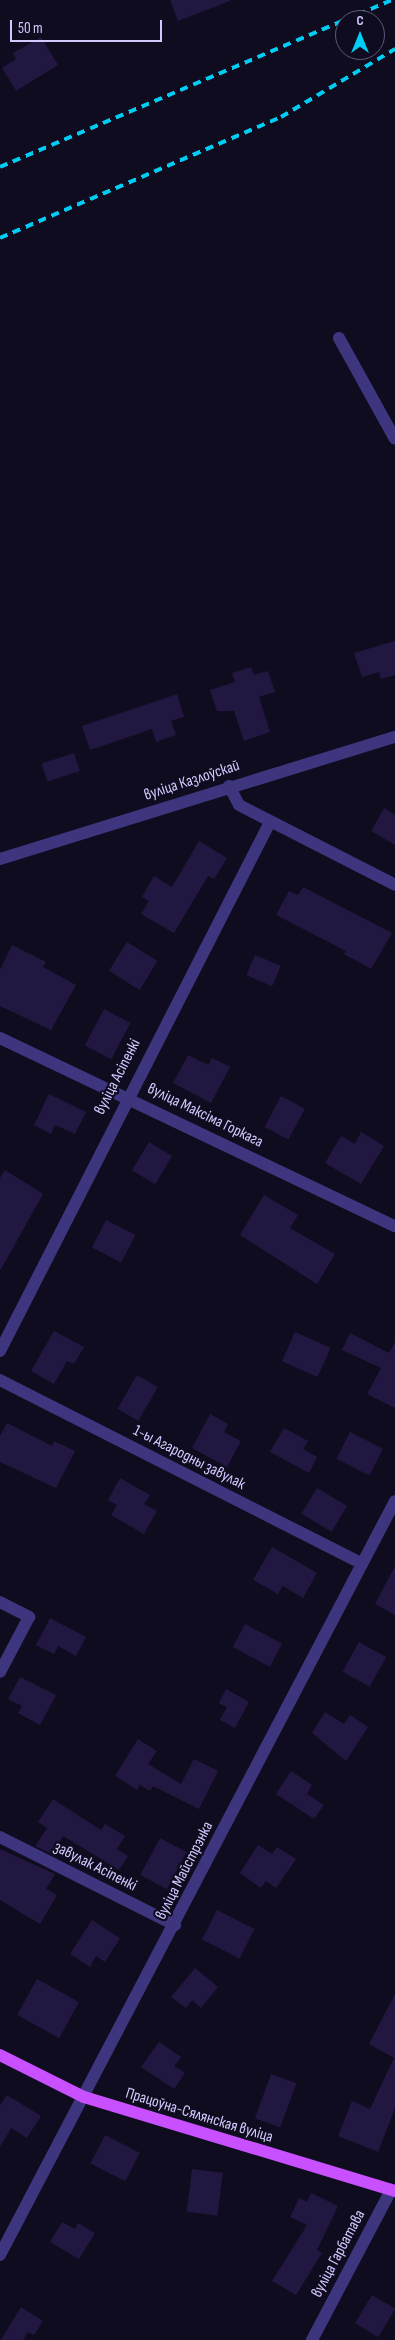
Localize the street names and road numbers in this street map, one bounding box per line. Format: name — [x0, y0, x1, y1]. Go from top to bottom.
street label: вуліца Казлоўскай — [142, 757, 242, 805]
street label: вуліца Асіпенкі — [91, 1036, 145, 1118]
street label: вуліца Максіма Горкага — [144, 1080, 266, 1152]
street label: 1-ы Агародны завулак — [130, 1421, 248, 1495]
street label: вуліца Майстрэнка — [152, 1819, 218, 1923]
street label: завулак Асіпенкі — [50, 1838, 140, 1896]
street label: Працоўна-Сялянская вуліца — [123, 2084, 275, 2148]
street label: вуліца Гарбатава — [308, 2207, 370, 2301]

